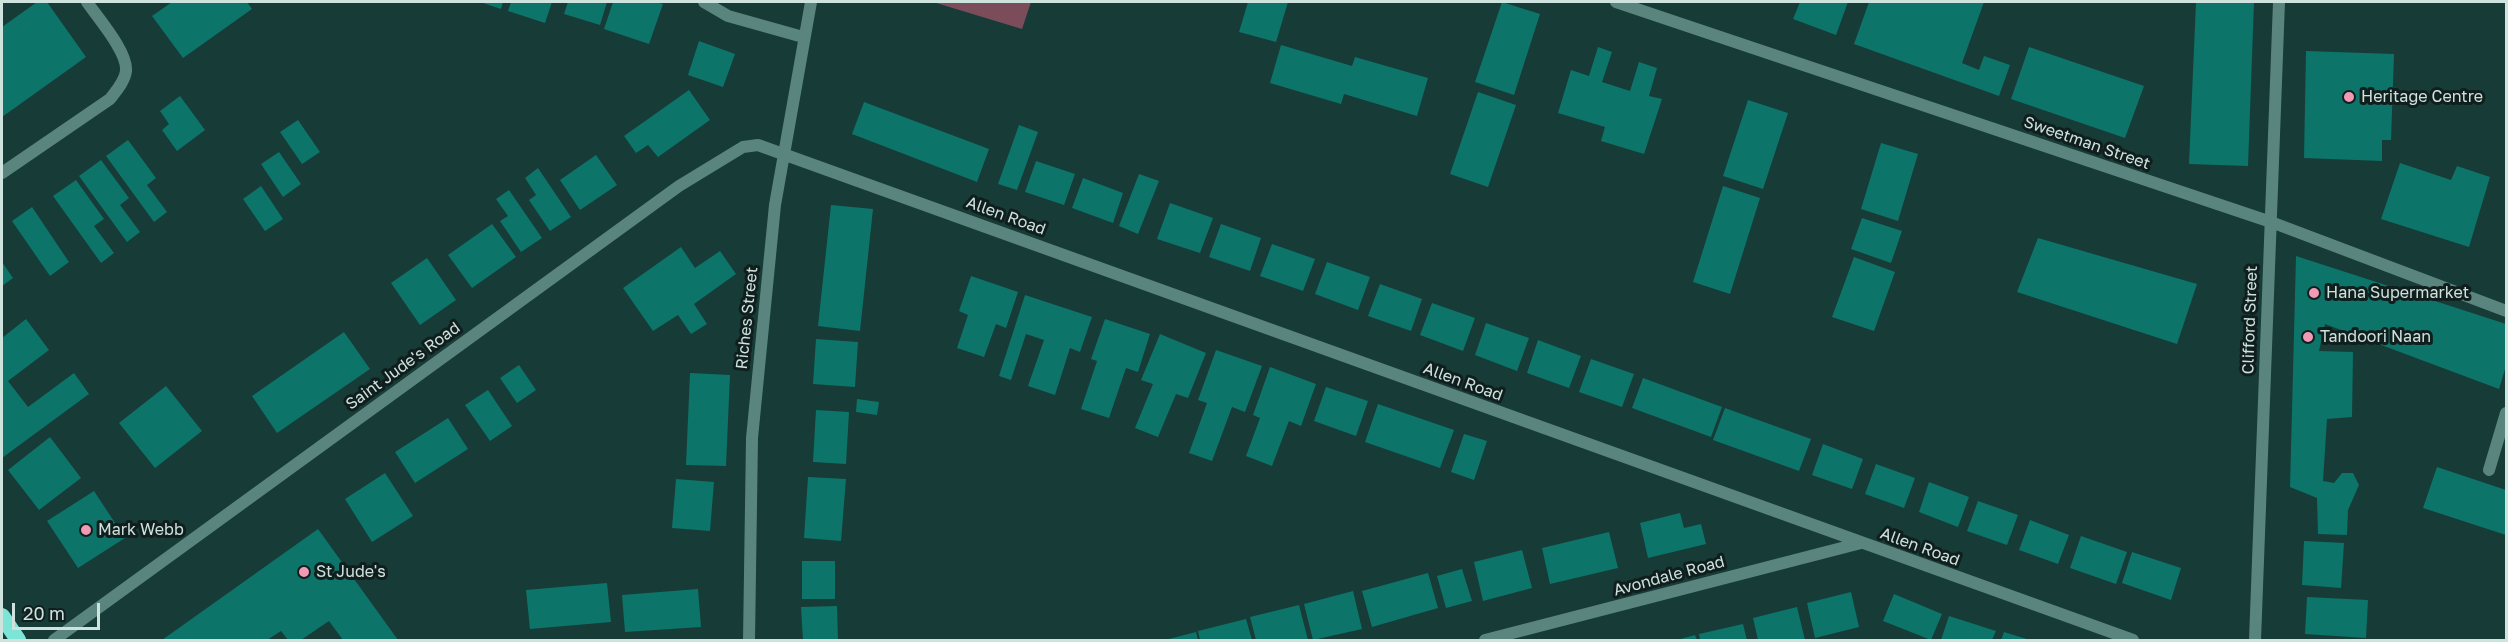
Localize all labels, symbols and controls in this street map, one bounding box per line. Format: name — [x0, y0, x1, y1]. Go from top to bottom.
place label: Heritage Centre — [2361, 87, 2483, 107]
marker: Heritage Centre — [2342, 90, 2356, 104]
street label: Sweetman Street — [2021, 112, 2153, 174]
street label: Allen Road — [964, 193, 1048, 239]
street label: Clifford Street — [2239, 265, 2261, 375]
street label: Riches Street — [732, 266, 762, 370]
place label: Hana Supermarket — [2326, 283, 2469, 303]
marker: Hana Supermarket — [2307, 286, 2321, 300]
street label: Saint Jude's Road — [342, 318, 464, 414]
place label: Tandoori Naan — [2320, 327, 2431, 347]
marker: Tandoori Naan — [2301, 330, 2315, 344]
street label: Allen Road — [1421, 359, 1505, 405]
place label: Mark Webb — [98, 520, 184, 540]
marker: Mark Webb — [79, 523, 93, 537]
street label: Allen Road — [1878, 524, 1962, 570]
street label: Avondale Road — [1611, 552, 1727, 600]
place label: St Jude's — [316, 562, 386, 582]
marker: St Jude's — [297, 565, 311, 579]
scale bar — [15, 591, 104, 629]
text: 20 m — [23, 602, 65, 624]

